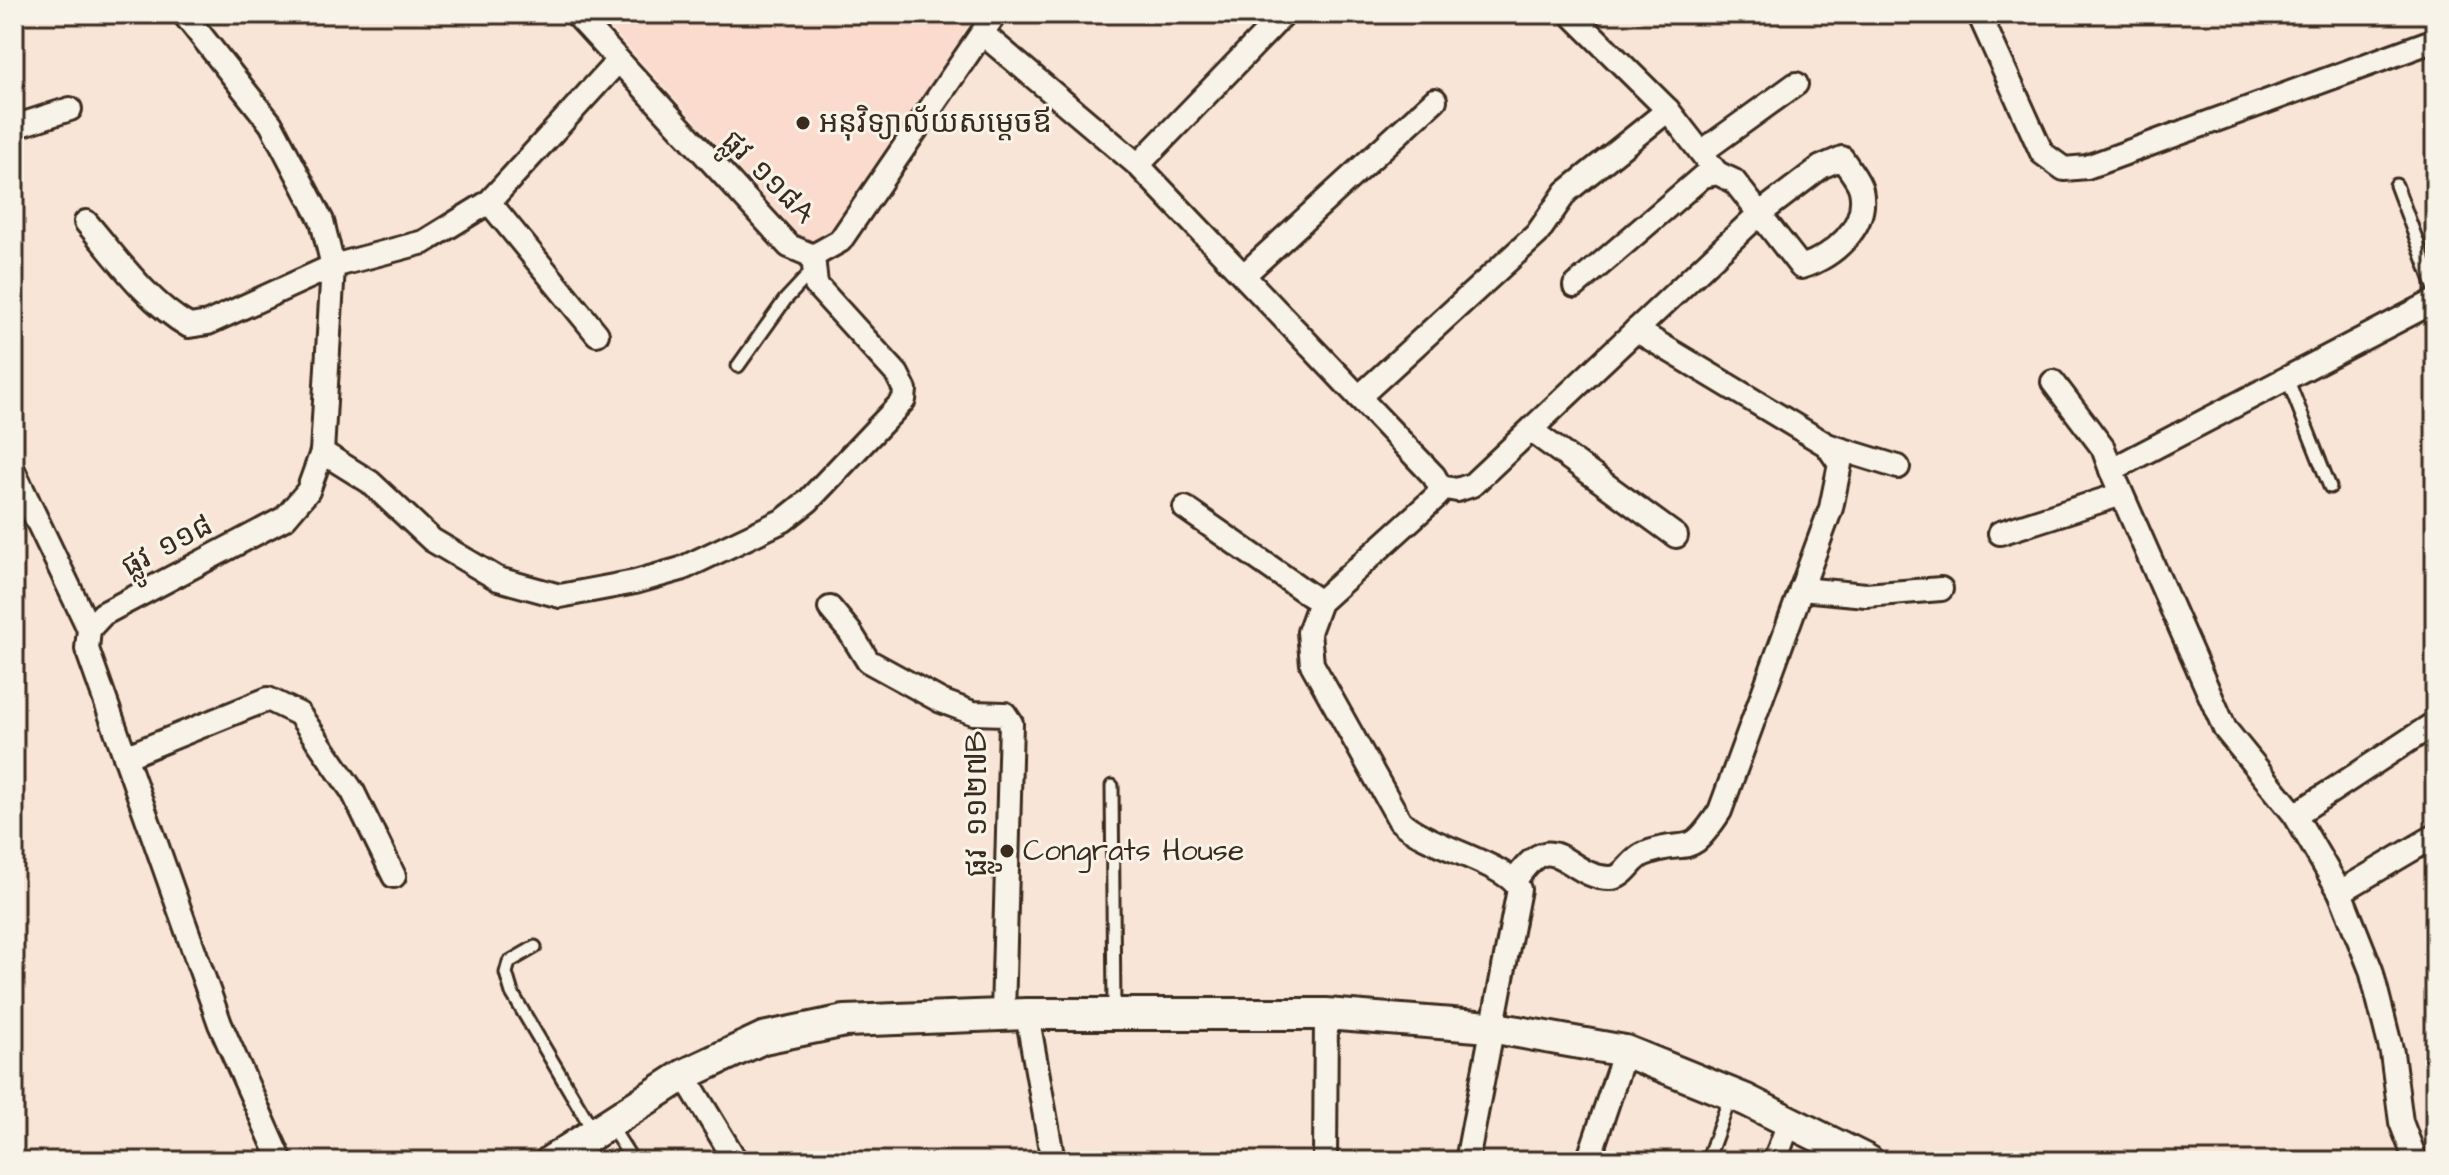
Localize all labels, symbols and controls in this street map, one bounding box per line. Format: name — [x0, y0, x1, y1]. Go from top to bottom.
place label: អនុវិទ្យាល័យសម្តេចឪ — [819, 102, 1052, 144]
marker: អនុវិទ្យាល័យសម្តេចឪ — [794, 114, 812, 132]
street label: ផ្លូវ ១១៨A — [709, 121, 824, 236]
street label: ផ្លូវ ១១៨ — [114, 504, 222, 591]
street label: ផ្លូវ ១១២៧B — [956, 731, 1002, 877]
place label: Congrats House — [1023, 830, 1244, 873]
marker: Congrats House — [998, 842, 1016, 860]

